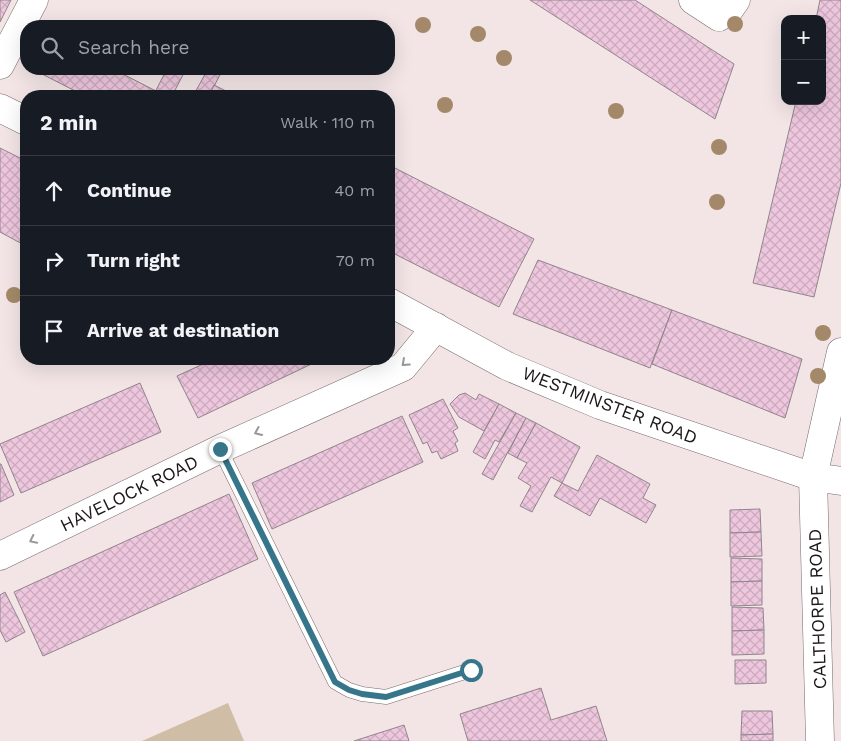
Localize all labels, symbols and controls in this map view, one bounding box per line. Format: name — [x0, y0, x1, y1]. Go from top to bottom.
map controls — [781, 15, 826, 105]
button: + — [781, 15, 826, 60]
search box — [20, 20, 395, 75]
icon: search — [38, 34, 66, 62]
text: Search here — [78, 36, 189, 59]
button: − — [781, 60, 826, 105]
text: 2 min — [40, 110, 97, 135]
text: Walk · 110 m — [280, 113, 375, 132]
icon: ahead — [40, 177, 68, 205]
text: Continue — [87, 179, 171, 202]
text: 40 m — [335, 181, 375, 200]
icon: right — [40, 247, 68, 275]
text: Turn right — [87, 249, 180, 272]
text: 70 m — [336, 251, 375, 270]
icon: arrive — [40, 317, 68, 345]
text: Arrive at destination — [87, 319, 279, 342]
one-way arrow — [401, 358, 410, 367]
street label: WESTMINSTER ROAD — [519, 362, 701, 448]
one-way arrow — [254, 425, 263, 436]
route end — [209, 438, 232, 461]
street label: HAVELOCK ROAD — [57, 451, 201, 535]
street label: CALTHORPE ROAD — [804, 528, 830, 690]
one-way arrow — [29, 534, 38, 545]
route start — [460, 659, 483, 682]

